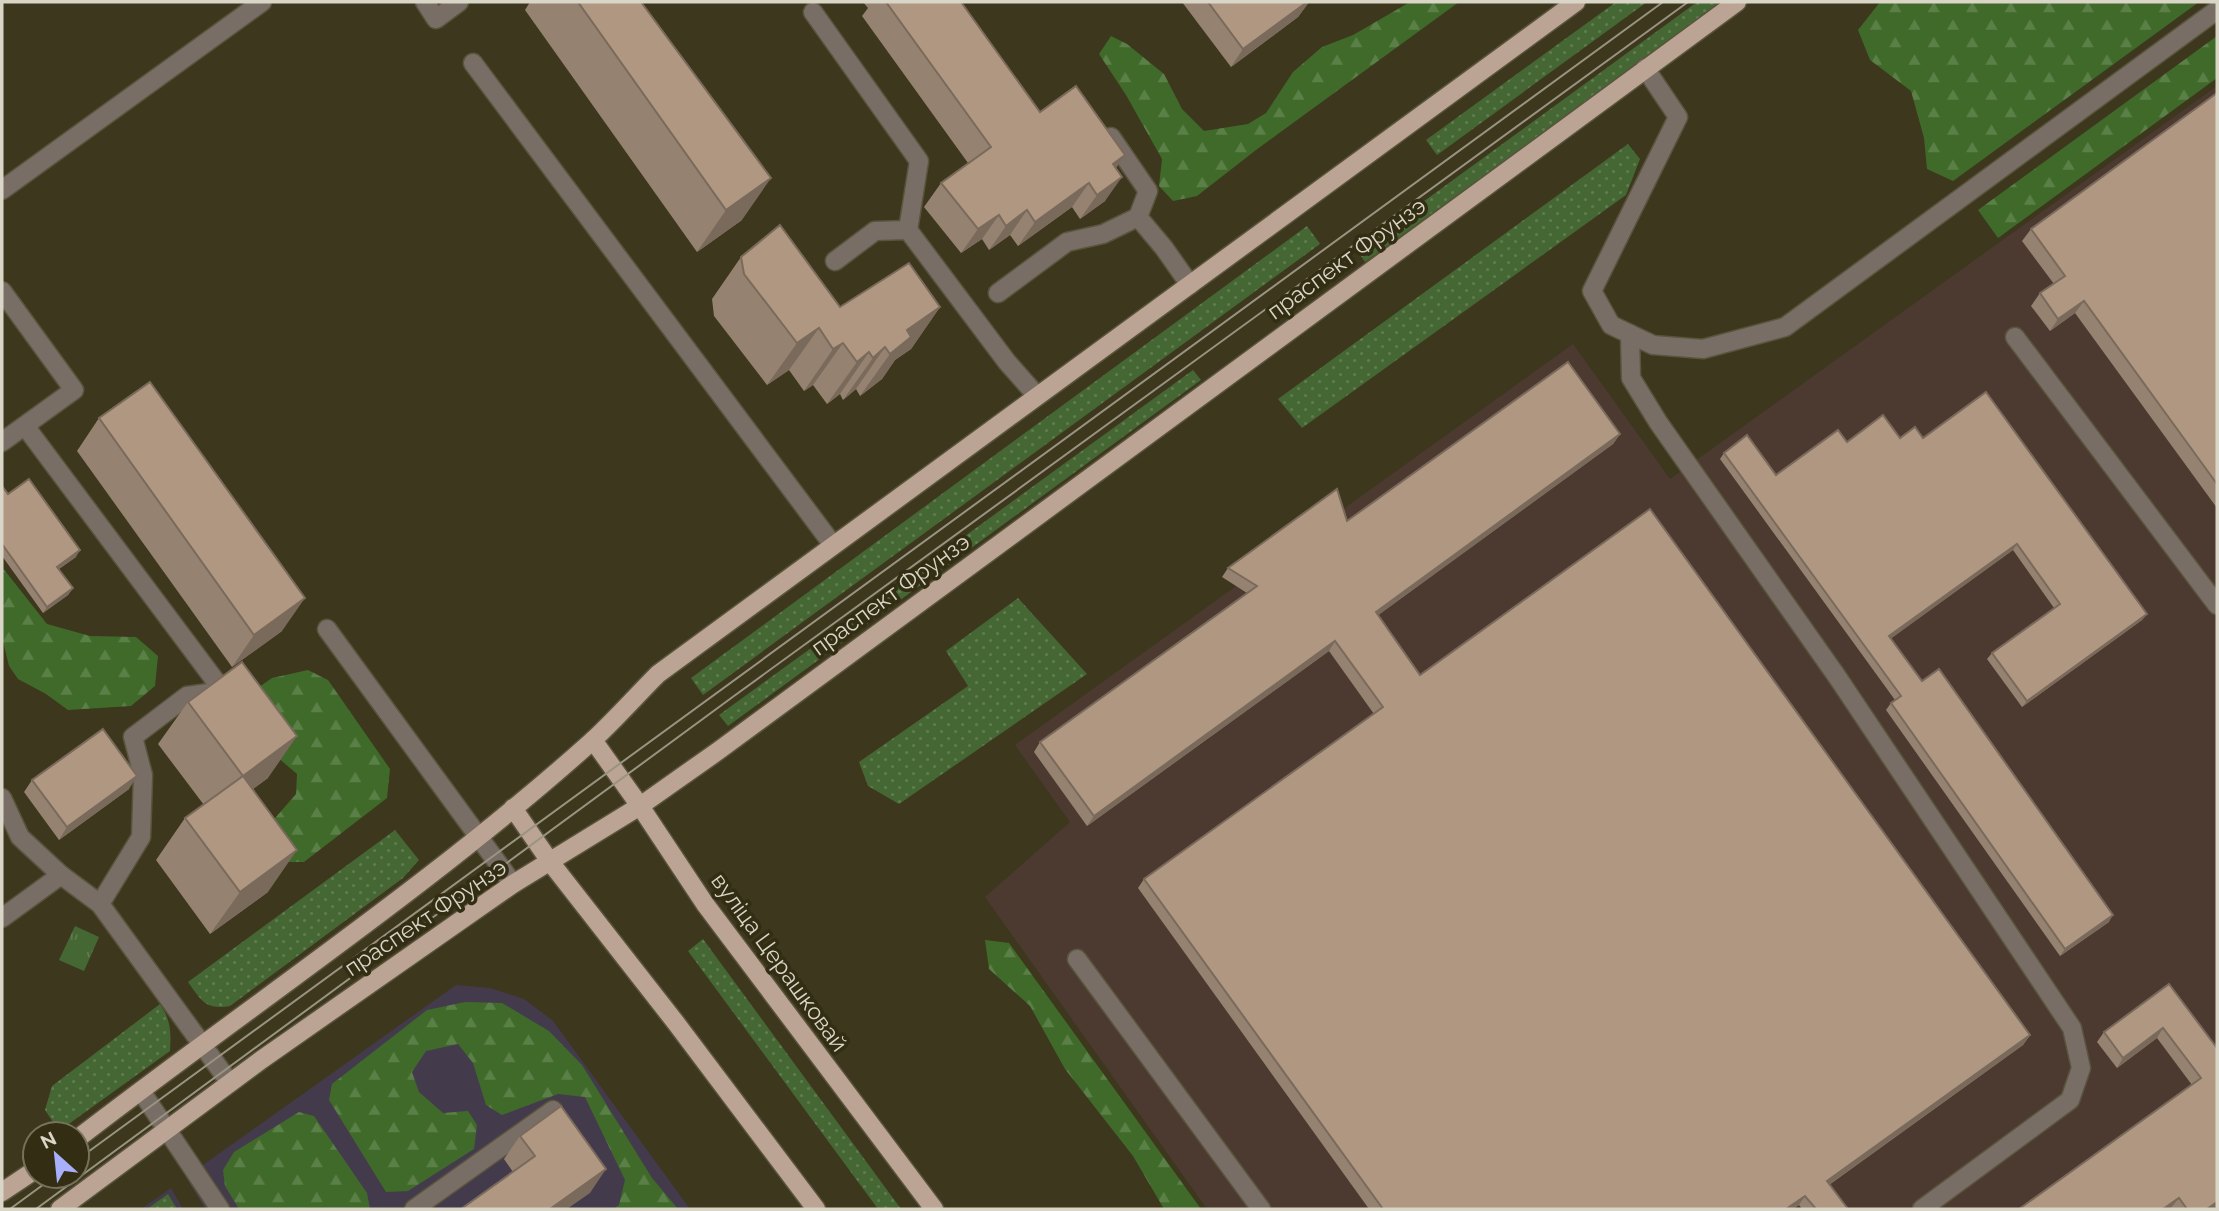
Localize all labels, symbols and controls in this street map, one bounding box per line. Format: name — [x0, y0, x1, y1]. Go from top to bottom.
street label: праспект Фрунзэ — [1261, 191, 1431, 325]
street label: праспект Фрунзэ — [805, 527, 975, 661]
street label: праспект Фрунзэ — [339, 853, 511, 981]
street label: вуліца Церашковай — [706, 868, 854, 1056]
north arrow — [21, 1120, 91, 1190]
text: N — [37, 1127, 60, 1153]

